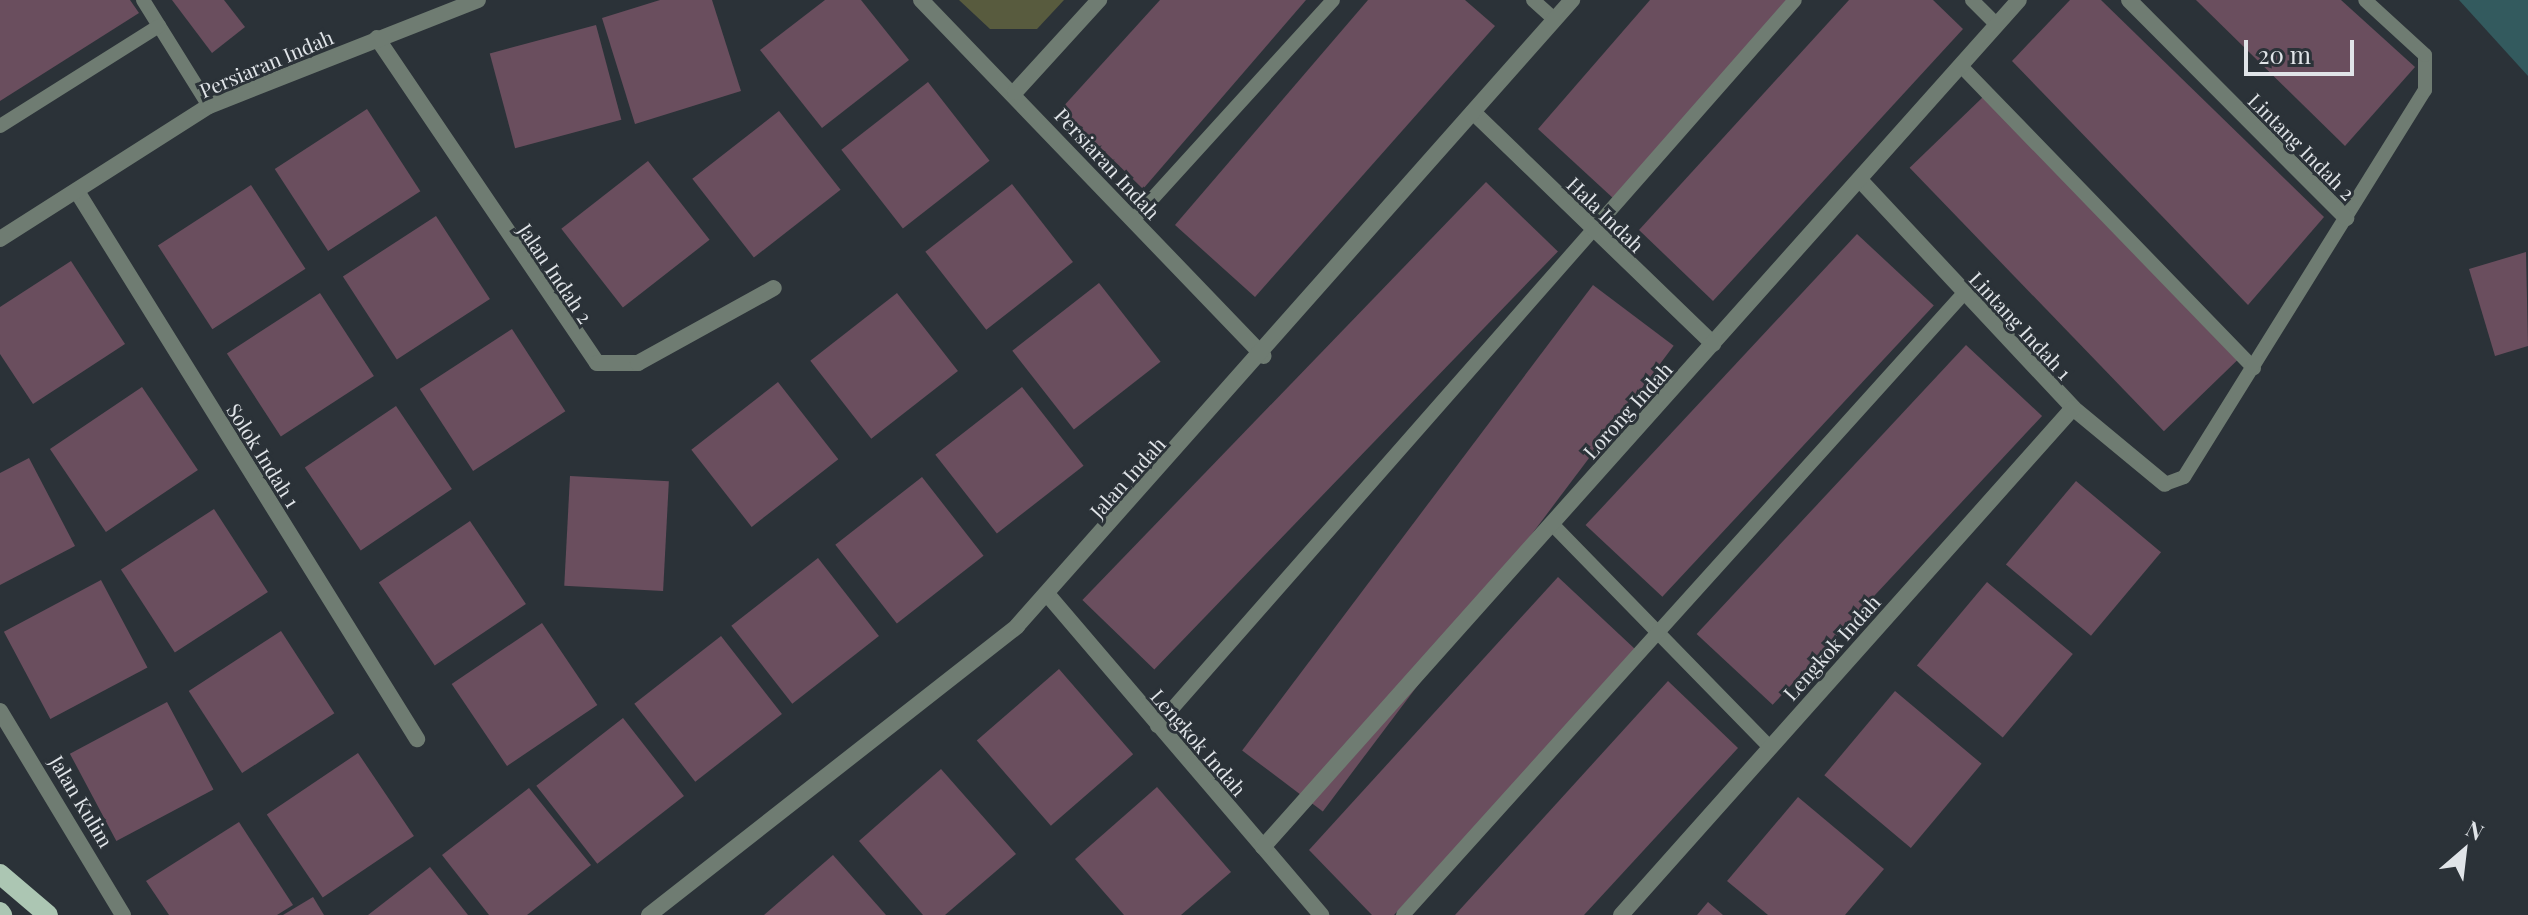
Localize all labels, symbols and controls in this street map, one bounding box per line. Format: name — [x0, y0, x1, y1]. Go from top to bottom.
street label: Persiaran Indah — [195, 24, 337, 102]
scale bar — [2248, 24, 2358, 74]
text: 20 m — [2258, 38, 2311, 70]
street label: Lintang Indah 2 — [2244, 88, 2360, 204]
street label: Persiaran Indah — [1050, 102, 1166, 224]
street label: Hala Indah — [1563, 171, 1649, 257]
street label: Jalan Indah 2 — [514, 219, 598, 327]
street label: Lintang Indah 1 — [1965, 266, 2077, 384]
street label: Lorong Indah — [1577, 357, 1677, 463]
street label: Solok Indah 1 — [222, 398, 306, 512]
street label: Jalan Indah — [1084, 432, 1170, 522]
street label: Lengkok Indah — [1777, 589, 1885, 705]
street label: Lengkok Indah — [1146, 684, 1252, 800]
street label: Jalan Kulim — [45, 751, 119, 851]
north arrow — [2424, 811, 2504, 891]
text: N — [2461, 813, 2489, 847]

